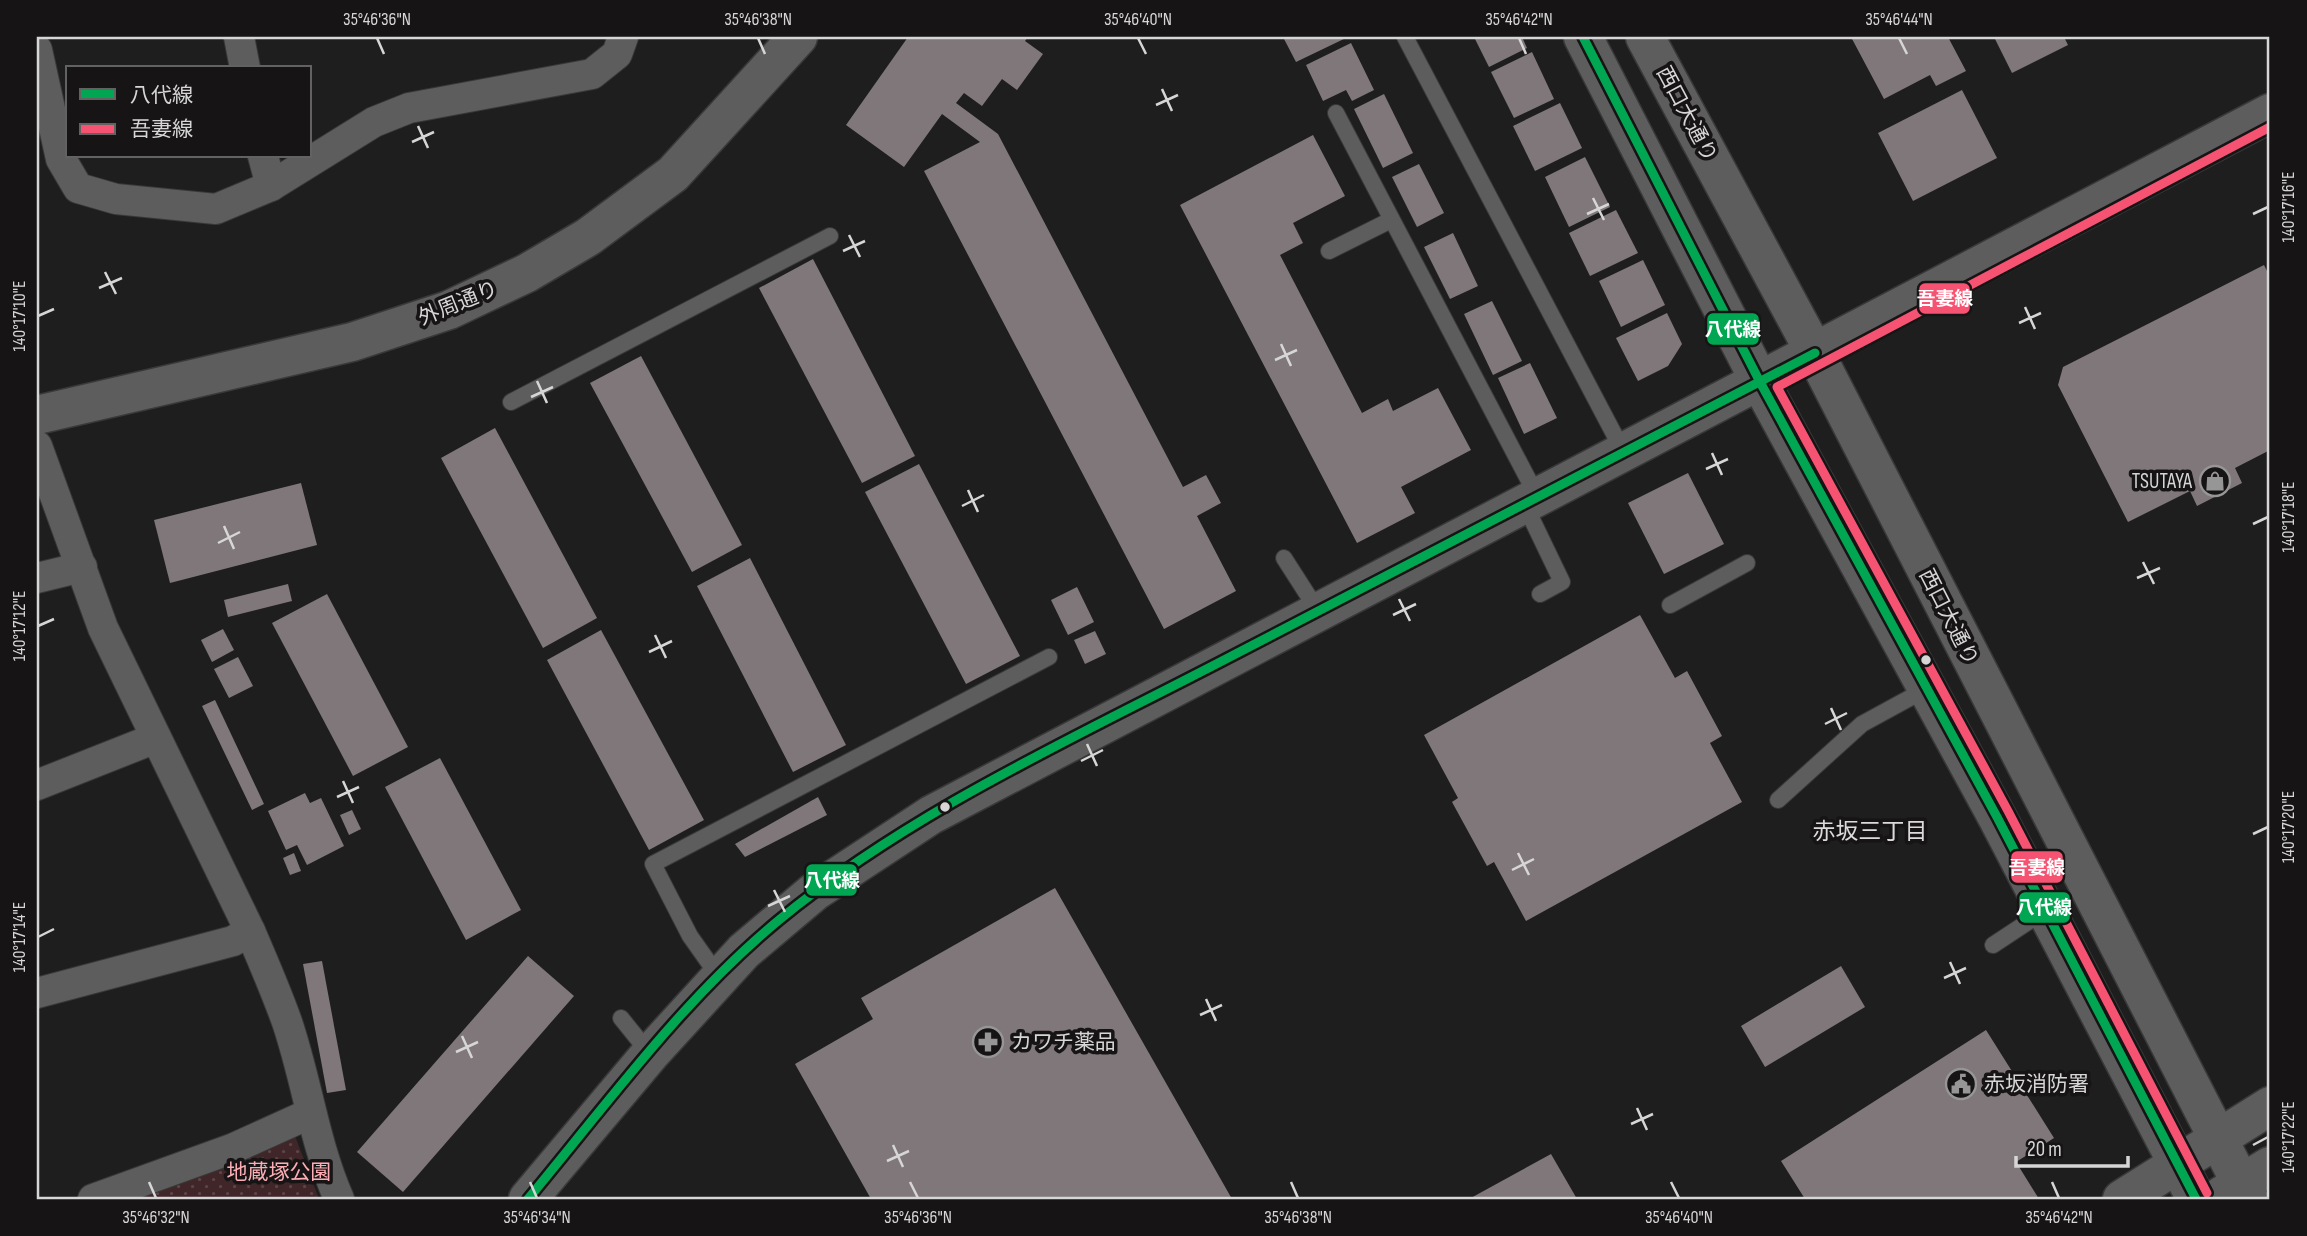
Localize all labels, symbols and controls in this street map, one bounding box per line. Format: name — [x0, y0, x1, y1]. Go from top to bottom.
text: 35°46'36"N — [343, 9, 411, 30]
text: 35°46'38"N — [724, 9, 792, 30]
text: 35°46'40"N — [1104, 9, 1172, 30]
text: 35°46'42"N — [1485, 9, 1553, 30]
text: 35°46'44"N — [1865, 9, 1933, 30]
street label: 西口大通り — [1651, 62, 1722, 166]
legend — [66, 66, 312, 158]
text: 八代線 — [130, 83, 193, 108]
text: 吾妻線 — [130, 117, 193, 142]
text: 140°17'16"E — [2278, 172, 2299, 242]
street label: 外周通り — [415, 276, 502, 331]
text: 140°17'10"E — [9, 280, 30, 352]
line badge: 吾妻線 — [1918, 282, 1971, 315]
text: 吾妻線 — [1916, 288, 1974, 311]
line badge: 八代線 — [1706, 312, 1760, 346]
text: 八代線 — [1704, 319, 1762, 342]
shop icon: TSUTAYA — [2198, 464, 2232, 498]
place label: TSUTAYA — [2132, 469, 2193, 494]
text: 140°17'18"E — [2278, 482, 2299, 552]
street label: 西口大通り — [1914, 565, 1984, 670]
text: 140°17'12"E — [9, 591, 30, 661]
unlabelled marker — [1919, 653, 1933, 667]
text: 140°17'20"E — [2278, 791, 2299, 863]
unlabelled marker — [938, 800, 952, 814]
district label: 赤坂三丁目 — [1813, 818, 1928, 846]
line badge: 吾妻線 — [2010, 850, 2064, 884]
text: 吾妻線 — [2008, 857, 2066, 880]
line badge: 八代線 — [805, 863, 858, 897]
text: 八代線 — [803, 870, 861, 893]
line badge: 八代線 — [2018, 891, 2071, 924]
text: 八代線 — [2015, 897, 2073, 920]
text: 140°17'14"E — [9, 902, 30, 972]
pharmacy icon: カワチ薬品 — [971, 1025, 1005, 1059]
place label: カワチ薬品 — [1011, 1030, 1116, 1055]
public building icon: 赤坂消防署 — [1944, 1067, 1978, 1101]
place label: 赤坂消防署 — [1984, 1072, 2089, 1097]
text: 140°17'22"E — [2278, 1101, 2299, 1173]
scale bar — [2016, 1124, 2128, 1168]
text: 20 m — [2027, 1137, 2062, 1162]
park label: 地蔵塚公園 — [227, 1160, 332, 1185]
text: 35°46'32"N — [122, 1207, 190, 1228]
text: 35°46'34"N — [503, 1207, 571, 1228]
text: 35°46'36"N — [884, 1207, 952, 1228]
text: 35°46'38"N — [1264, 1207, 1332, 1228]
text: 35°46'40"N — [1645, 1207, 1713, 1228]
text: 35°46'42"N — [2025, 1207, 2093, 1228]

